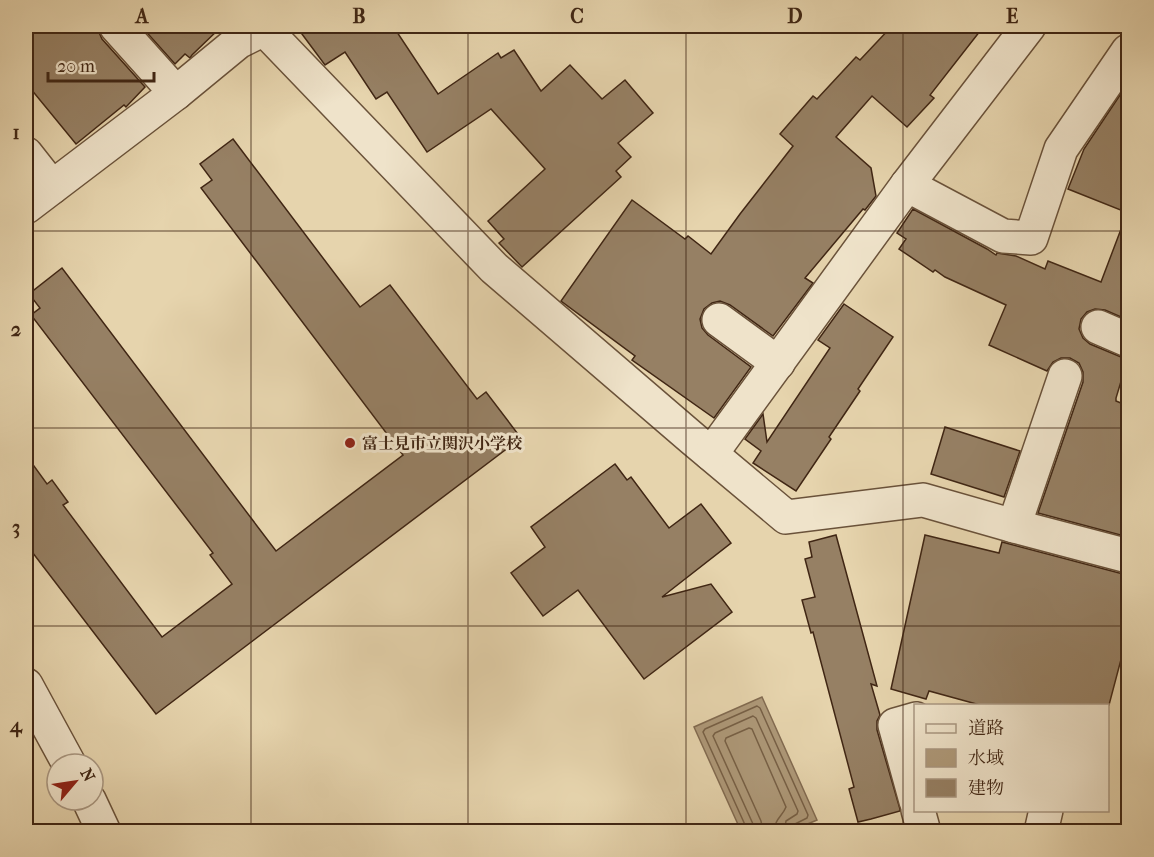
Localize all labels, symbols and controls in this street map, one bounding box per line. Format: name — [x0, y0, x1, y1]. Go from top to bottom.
text: A — [134, 5, 150, 28]
text: B — [352, 5, 366, 28]
text: C — [570, 5, 584, 28]
text: D — [787, 5, 803, 28]
text: E — [1006, 5, 1018, 28]
scale bar — [48, 45, 154, 83]
text: 20 m — [57, 56, 95, 77]
text: 1 — [12, 121, 20, 144]
text: 2 — [11, 318, 21, 341]
place label: 富士見市立関沢小学校 — [362, 434, 523, 453]
marker: 富士見市立関沢小学校 — [343, 436, 357, 450]
text: 3 — [12, 516, 20, 539]
legend — [914, 704, 1109, 812]
text: 4 — [9, 714, 23, 738]
text: 道路 — [968, 718, 1004, 739]
text: 水域 — [968, 748, 1004, 769]
north arrow — [45, 752, 105, 812]
text: N — [76, 765, 99, 786]
text: 建物 — [968, 778, 1004, 799]

